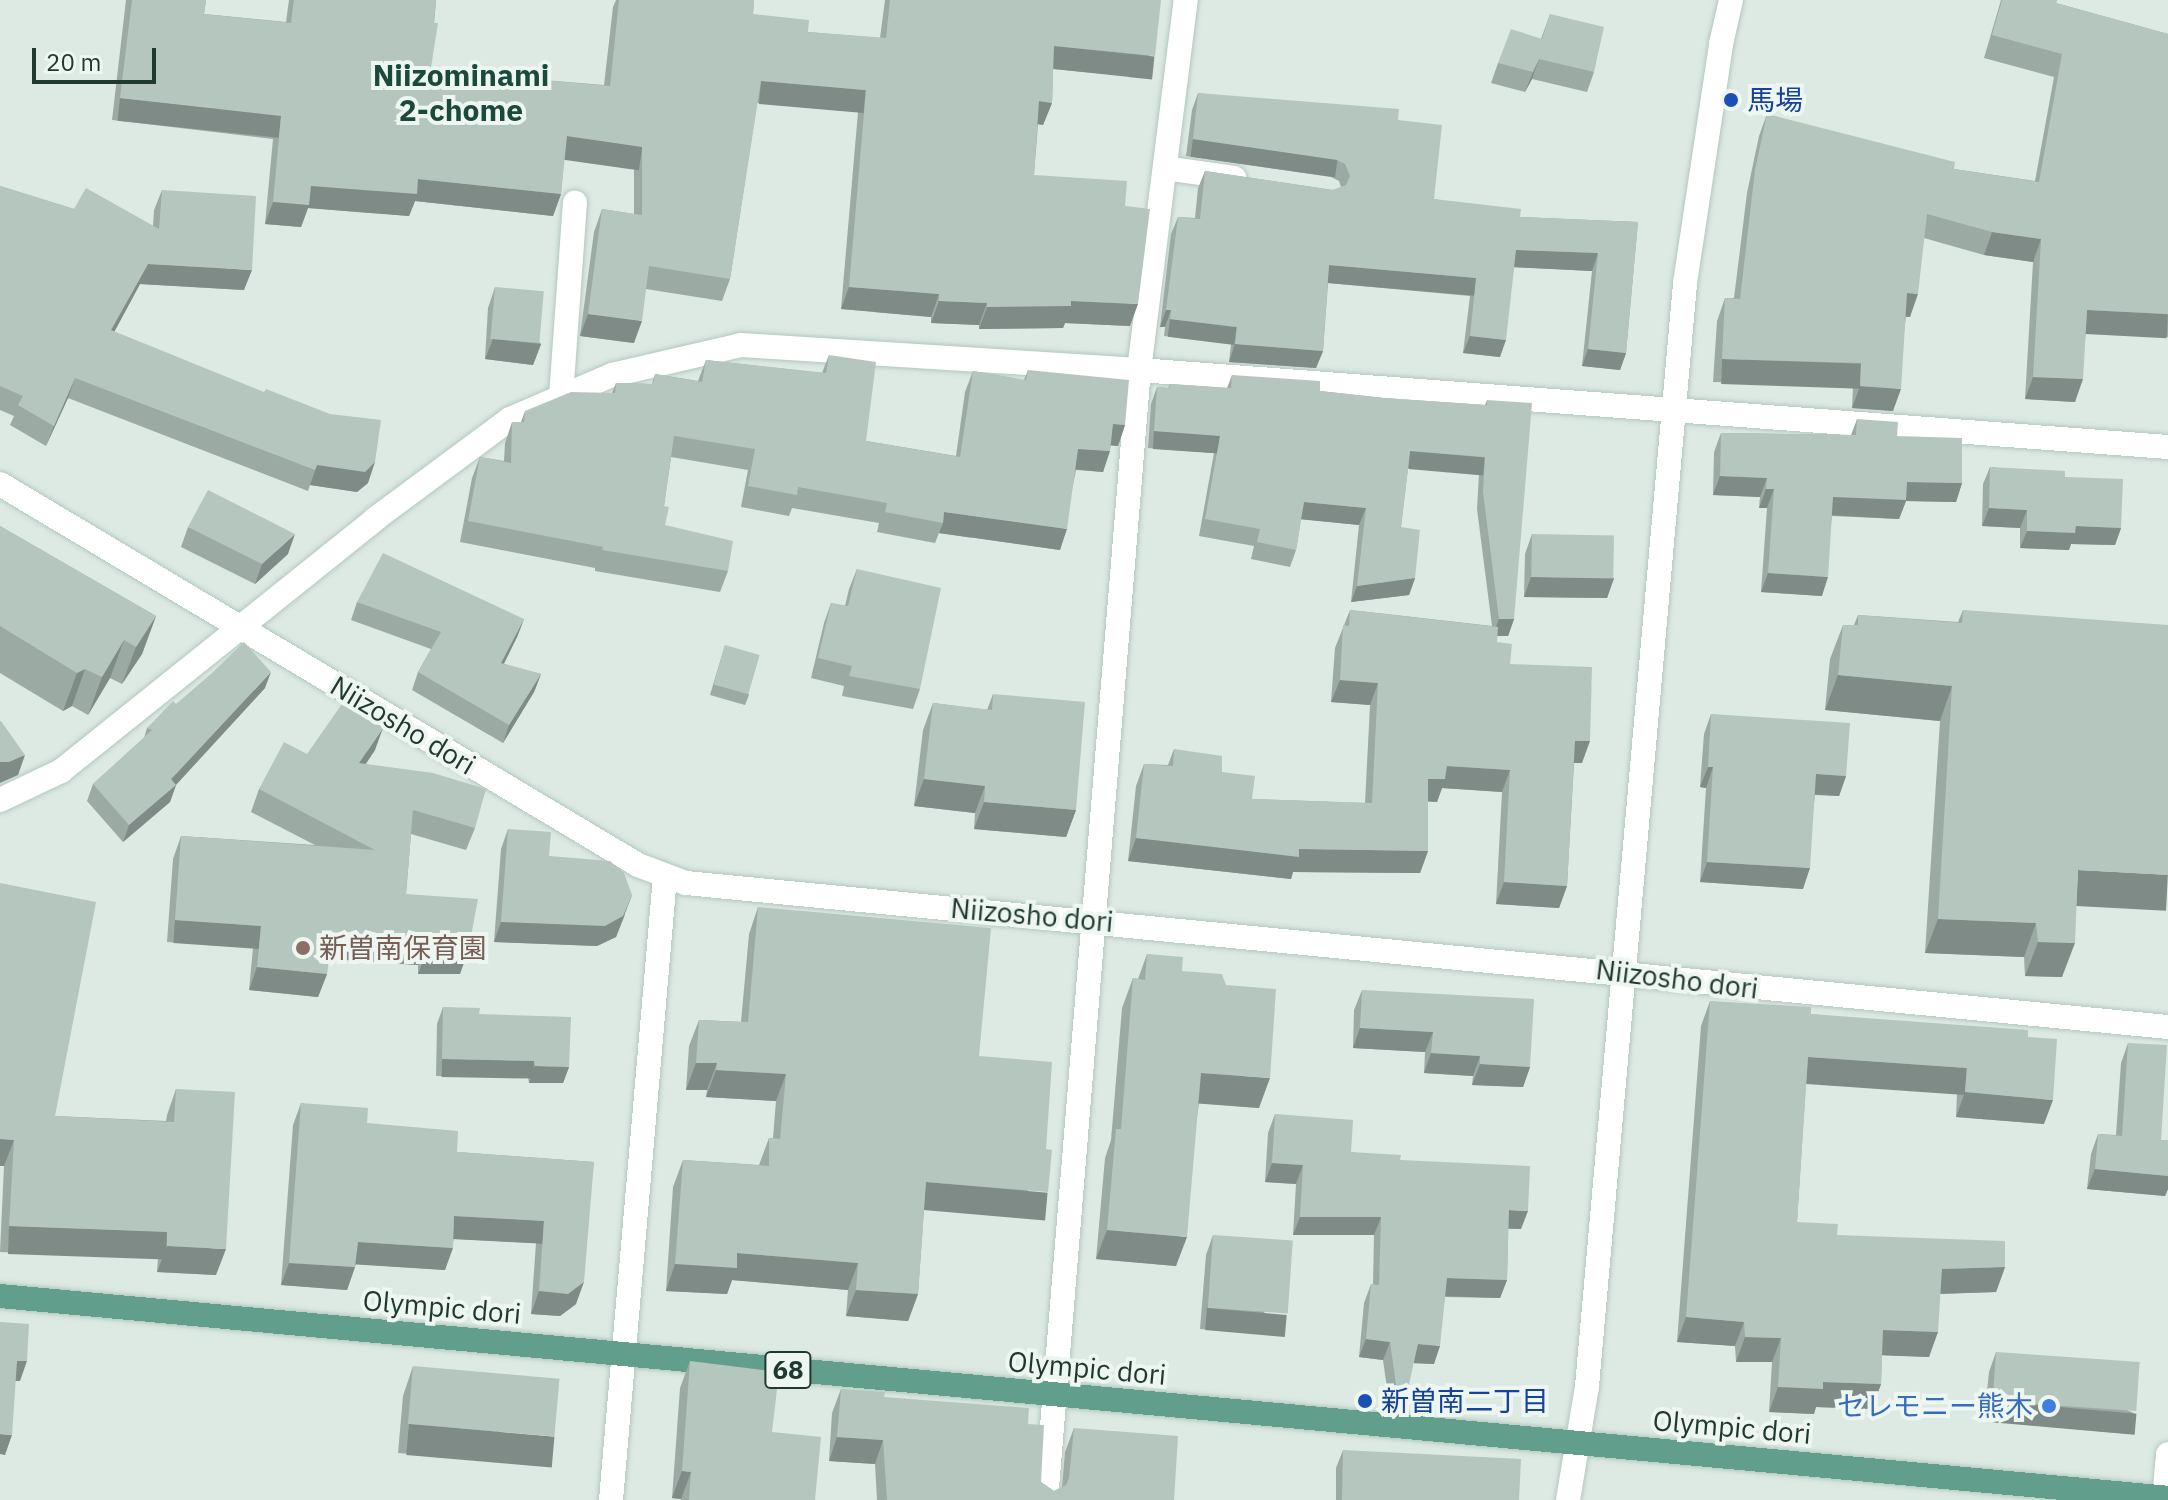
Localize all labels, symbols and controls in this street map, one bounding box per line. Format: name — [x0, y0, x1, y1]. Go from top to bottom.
scale bar — [36, 32, 160, 82]
text: 20 m — [46, 46, 101, 78]
district label: Niizominami 2-chome — [373, 57, 549, 128]
place label: 馬場 — [1747, 83, 1803, 117]
marker: 馬場 — [1722, 91, 1740, 109]
street label: Niizosho dori — [324, 669, 482, 781]
street label: Niizosho dori — [949, 891, 1115, 939]
place label: 新曽南保育園 — [319, 931, 487, 965]
marker: 新曽南保育園 — [294, 939, 312, 957]
street label: Niizosho dori — [1594, 952, 1760, 1006]
street label: Olympic dori — [361, 1283, 523, 1331]
street label: Olympic dori — [1006, 1344, 1168, 1392]
road number: 68 — [764, 1348, 812, 1392]
place label: 新曽南二丁目 — [1381, 1384, 1549, 1418]
place label: セレモニー熊木 — [1837, 1389, 2033, 1423]
marker: 新曽南二丁目 — [1356, 1392, 1374, 1410]
marker: セレモニー熊木 — [2040, 1397, 2058, 1415]
street label: Olympic dori — [1651, 1403, 1813, 1451]

